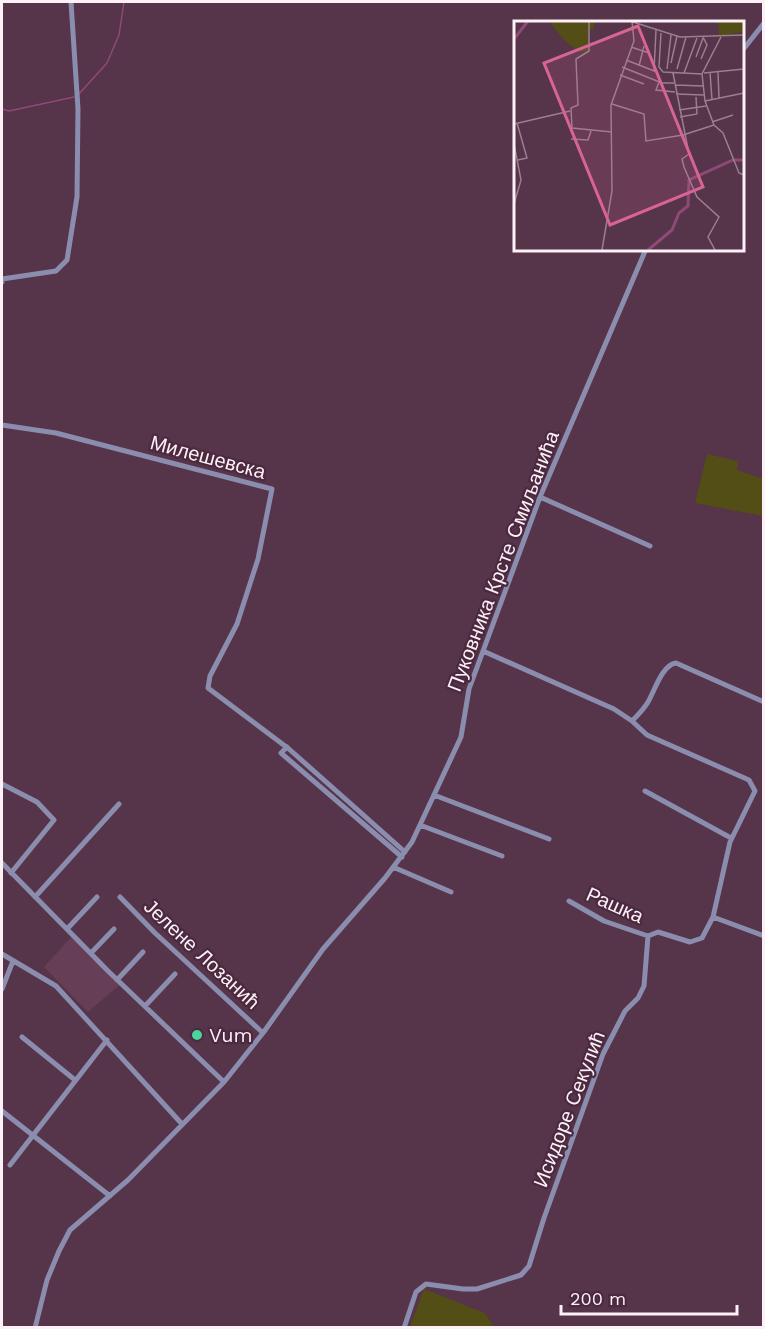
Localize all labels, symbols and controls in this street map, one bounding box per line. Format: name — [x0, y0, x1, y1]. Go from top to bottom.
inset map — [514, 21, 744, 250]
street label: Пуковника Крсте Смиљанића — [442, 427, 564, 695]
street label: Милешевска — [148, 430, 269, 484]
street label: Рашка — [583, 882, 648, 929]
street label: Јелене Лозанић — [139, 894, 265, 1014]
place label: Vum — [209, 1023, 253, 1047]
street label: Исидоре Секулић — [528, 1027, 610, 1191]
marker: Vum — [190, 1028, 204, 1042]
scale bar — [561, 1278, 736, 1316]
text: 200 m — [570, 1288, 626, 1309]

